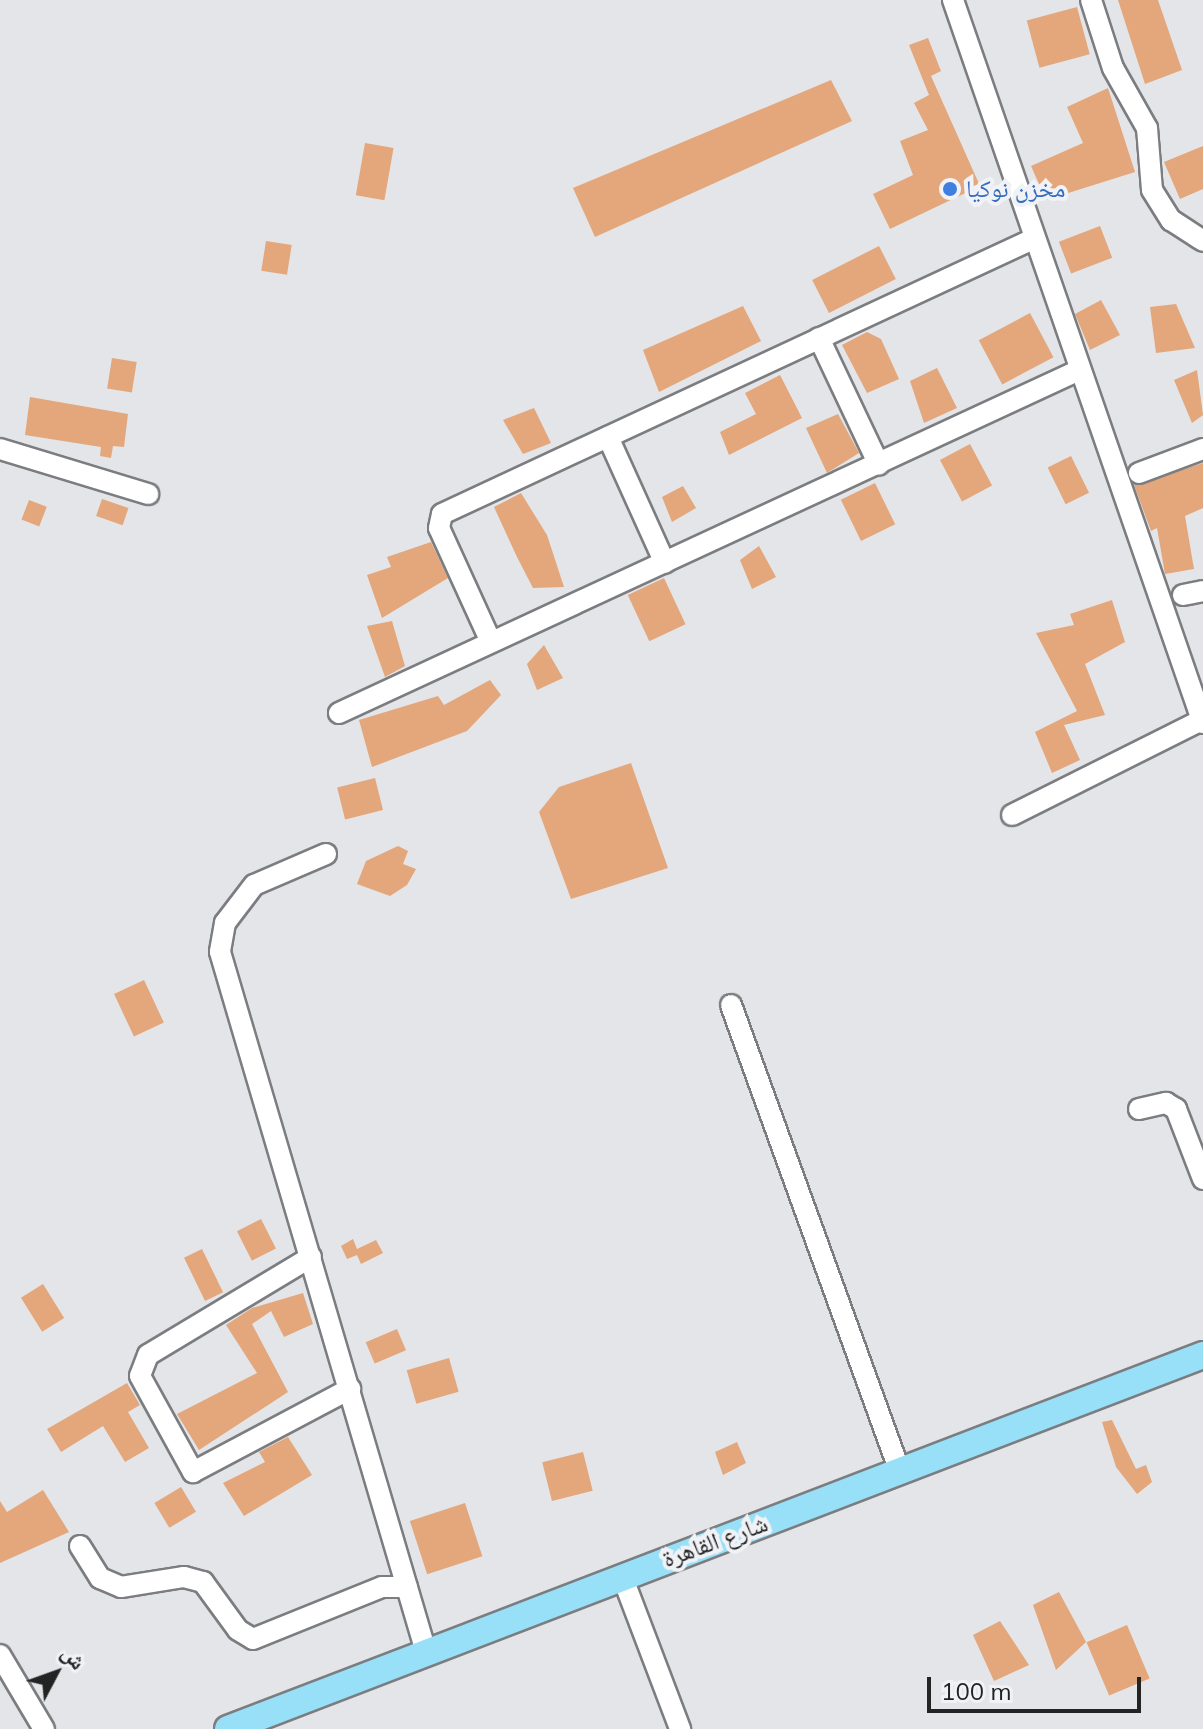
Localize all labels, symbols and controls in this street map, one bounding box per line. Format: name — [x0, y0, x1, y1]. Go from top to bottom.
place label: مخزن نوكيا — [966, 175, 1065, 203]
marker: مخزن نوكيا — [941, 180, 959, 198]
street label: شارع القاهرة — [659, 1509, 771, 1573]
north arrow — [16, 1633, 96, 1713]
text: ش — [56, 1639, 92, 1675]
scale bar — [931, 1661, 1145, 1711]
text: 100 m — [941, 1676, 1012, 1706]

